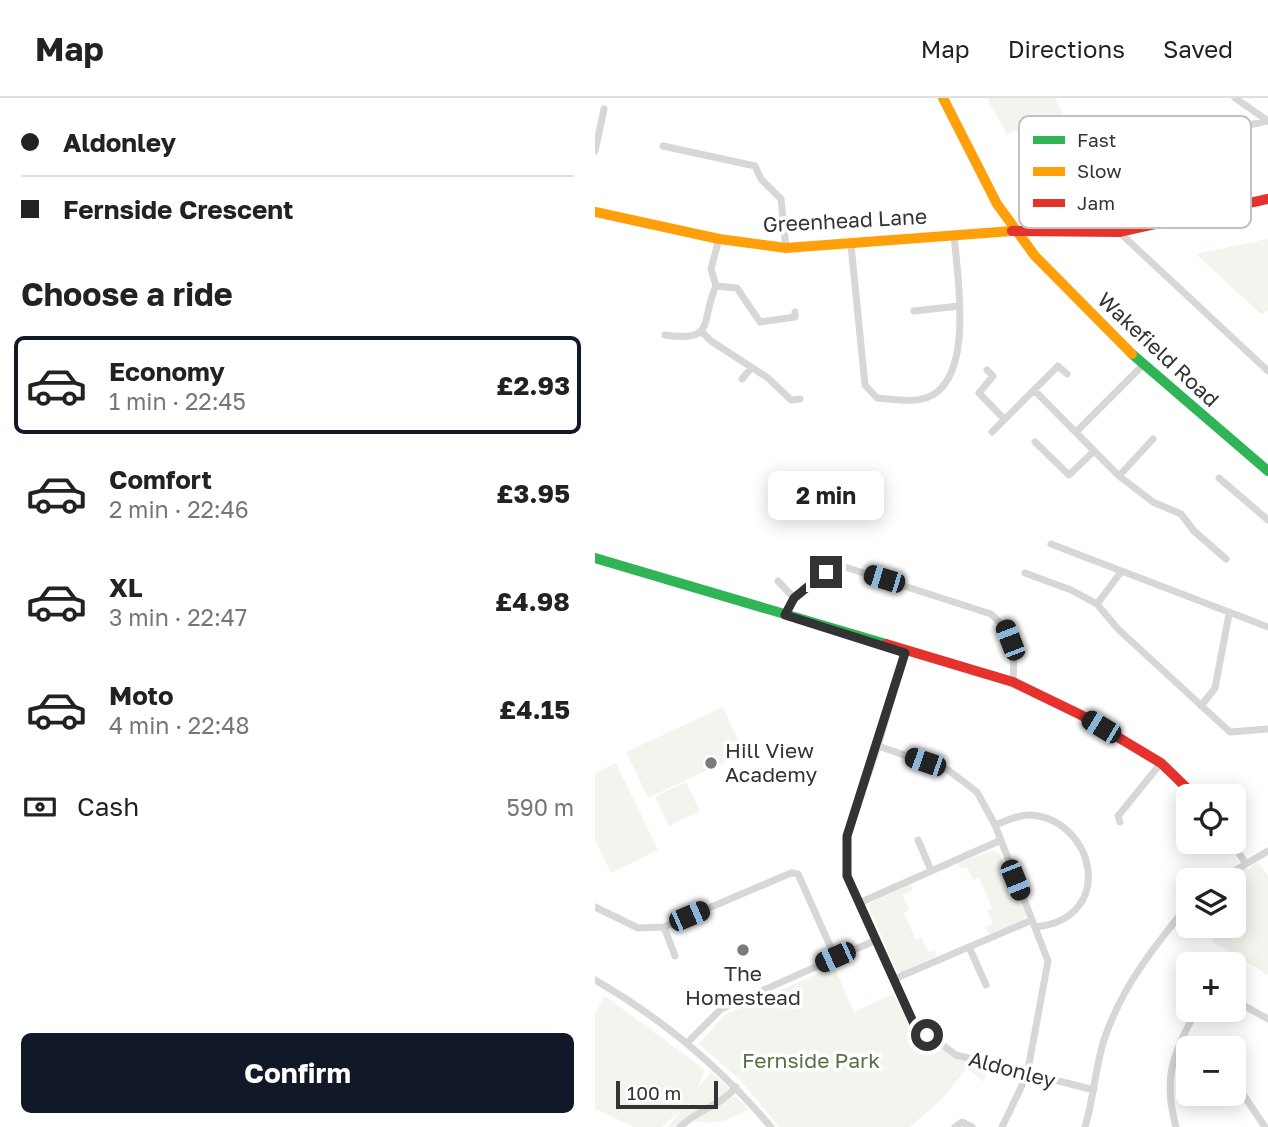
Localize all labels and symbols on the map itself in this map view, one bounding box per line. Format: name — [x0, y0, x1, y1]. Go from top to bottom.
legend — [1019, 116, 1251, 228]
text: Fast — [1077, 128, 1116, 151]
text: Slow — [1077, 159, 1122, 182]
text: Jam — [1077, 191, 1115, 214]
street label: Greenhead Lane — [762, 203, 928, 237]
street label: Wakefield Road — [1093, 286, 1225, 412]
callout: 2 min — [768, 470, 884, 519]
route end — [810, 556, 842, 588]
car — [861, 563, 908, 595]
car — [993, 617, 1028, 663]
car — [1078, 707, 1125, 747]
place label: Hill View Academy — [725, 737, 817, 787]
car — [902, 745, 949, 779]
marker: Hill View Academy — [703, 755, 719, 771]
car — [998, 857, 1033, 903]
car — [666, 898, 713, 934]
car — [812, 939, 859, 975]
marker: The Homestead — [735, 942, 751, 958]
place label: The Homestead — [685, 960, 801, 1010]
route start — [911, 1019, 943, 1051]
street label: Aldonley — [966, 1045, 1059, 1093]
park label: Fernside Park — [742, 1047, 880, 1073]
scale bar — [616, 1078, 717, 1110]

